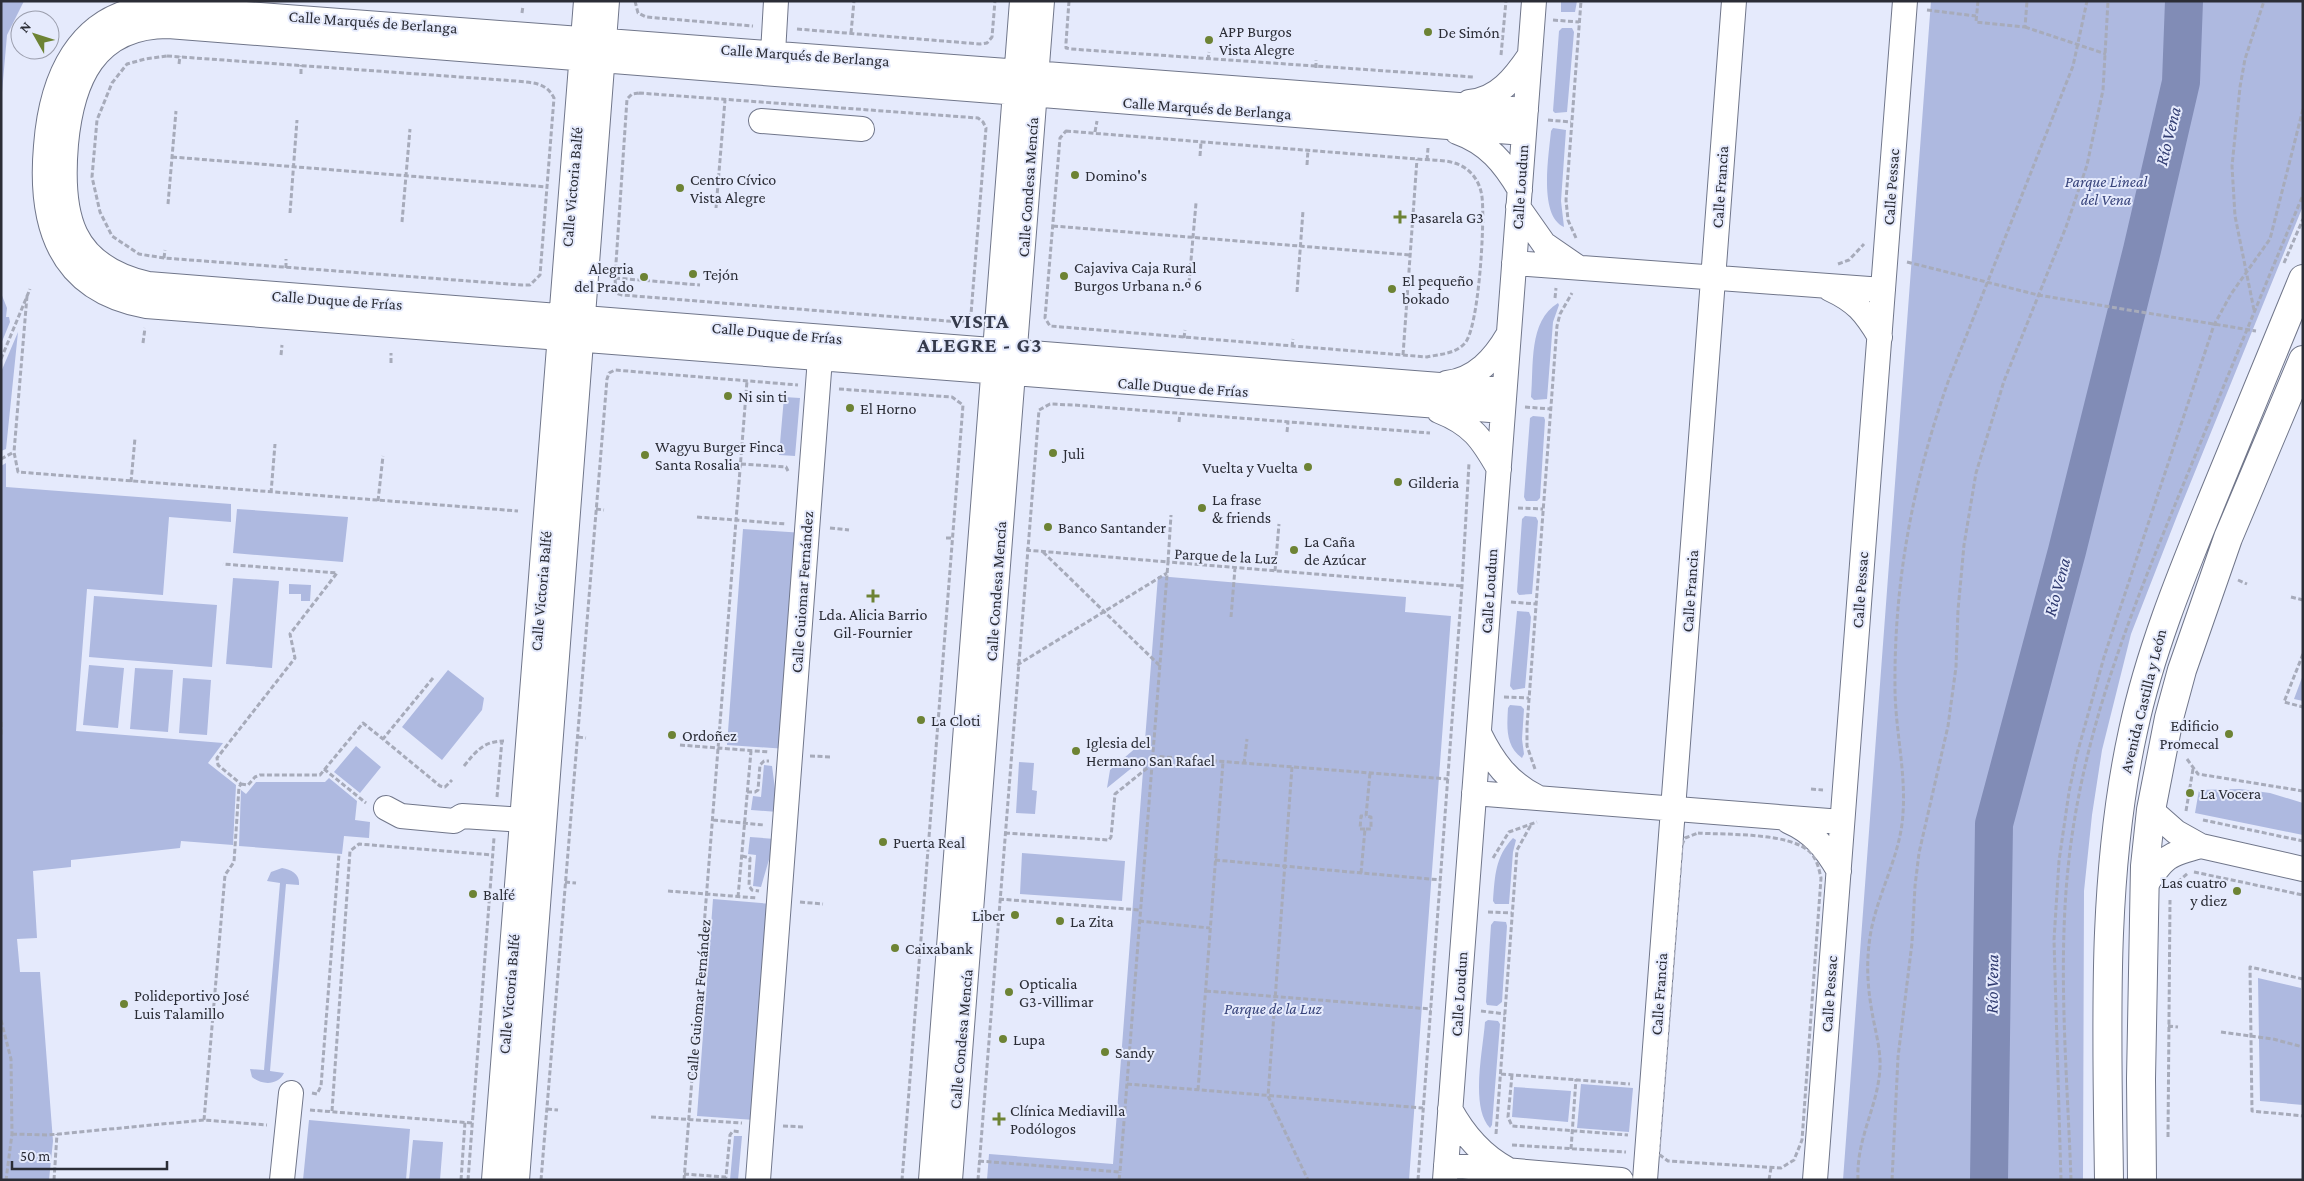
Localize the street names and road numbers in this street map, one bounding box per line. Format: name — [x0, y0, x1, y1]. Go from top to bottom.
street label: Calle Marqués de Berlanga — [288, 8, 459, 37]
street label: Calle Marqués de Berlanga — [720, 41, 891, 70]
street label: Calle Marqués de Berlanga — [1122, 94, 1293, 123]
street label: Calle Condesa Mencía — [1015, 116, 1041, 258]
street label: Calle Victoria Balfé — [558, 126, 586, 248]
street label: Calle Loudun — [1509, 144, 1531, 230]
street label: Calle Francia — [1709, 145, 1731, 229]
street label: Calle Pessac — [1880, 148, 1902, 226]
street label: Calle Duque de Frías — [271, 287, 403, 314]
street label: Calle Duque de Frías — [711, 319, 843, 348]
street label: Calle Duque de Frías — [1117, 374, 1249, 401]
street label: Calle Guiomar Fernández — [788, 510, 816, 673]
street label: Calle Condesa Mencía — [983, 520, 1009, 662]
street label: Calle Victoria Balfé — [527, 530, 555, 652]
street label: Parque de la Luz — [1174, 545, 1278, 568]
street label: Calle Loudun — [1478, 548, 1500, 634]
street label: Calle Francia — [1679, 549, 1701, 633]
street label: Calle Pessac — [1849, 551, 1871, 629]
street label: Avenida Castilla y León — [2117, 627, 2170, 775]
street label: Calle Guiomar Fernández — [682, 918, 714, 1081]
street label: Calle Victoria Balfé — [495, 933, 523, 1055]
street label: Calle Loudun — [1448, 951, 1470, 1037]
street label: Calle Francia — [1648, 952, 1670, 1036]
street label: Calle Pessac — [1818, 955, 1840, 1033]
street label: Calle Condesa Mencía — [946, 968, 976, 1110]

